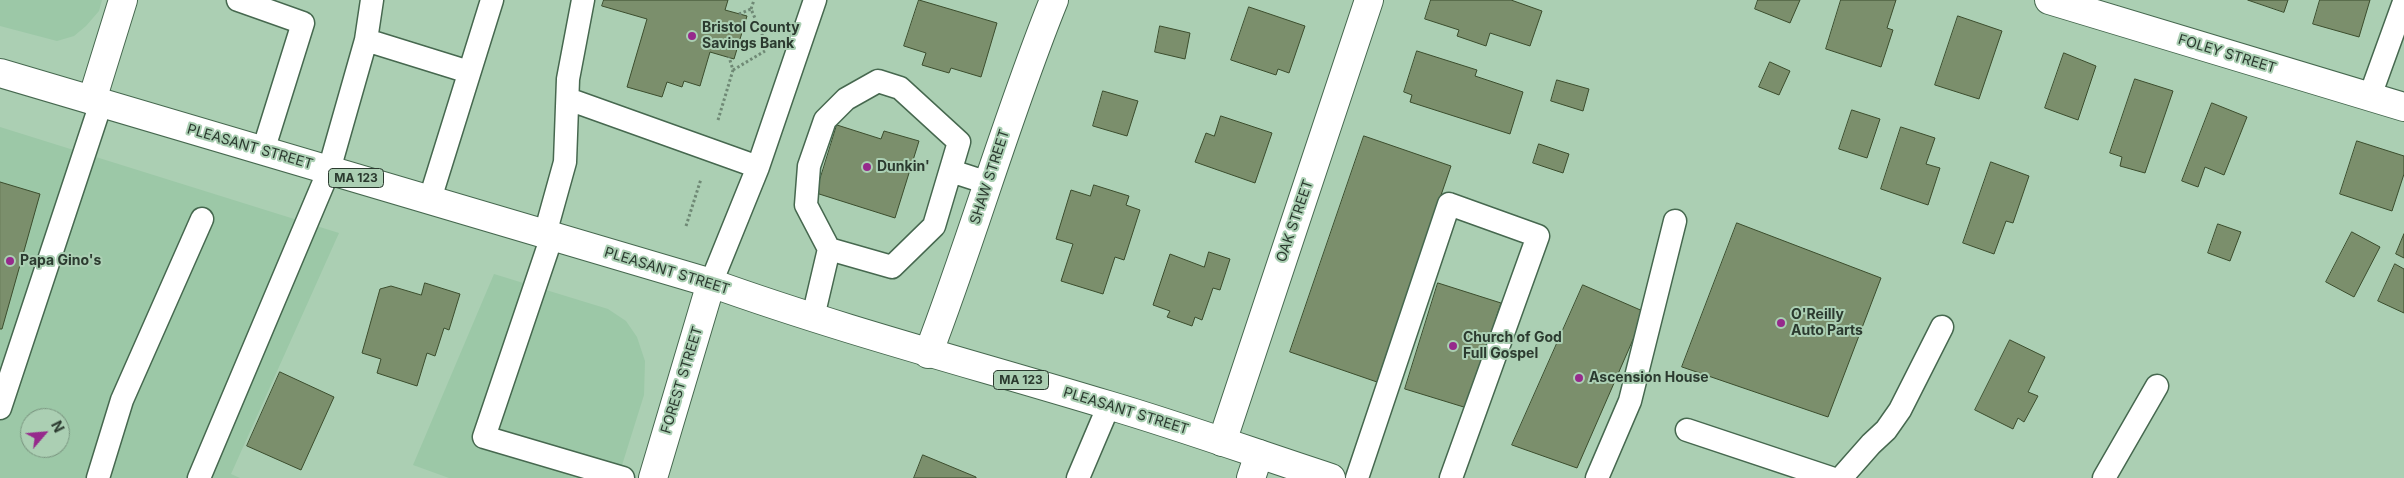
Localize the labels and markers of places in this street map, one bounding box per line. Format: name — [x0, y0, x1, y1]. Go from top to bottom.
place label: Bristol County Savings Bank — [702, 20, 800, 52]
marker: Bristol County Savings Bank — [686, 30, 698, 42]
place label: Dunkin' — [877, 159, 930, 175]
marker: Dunkin' — [861, 161, 873, 173]
place label: Papa Gino's — [20, 253, 101, 269]
marker: Papa Gino's — [4, 255, 16, 267]
place label: O'Reilly Auto Parts — [1791, 307, 1863, 340]
marker: O'Reilly Auto Parts — [1775, 317, 1787, 329]
place label: Church of God Full Gospel — [1463, 330, 1562, 362]
marker: Church of God Full Gospel — [1447, 340, 1459, 352]
place label: Ascension House — [1589, 370, 1709, 386]
marker: Ascension House — [1573, 372, 1585, 384]

